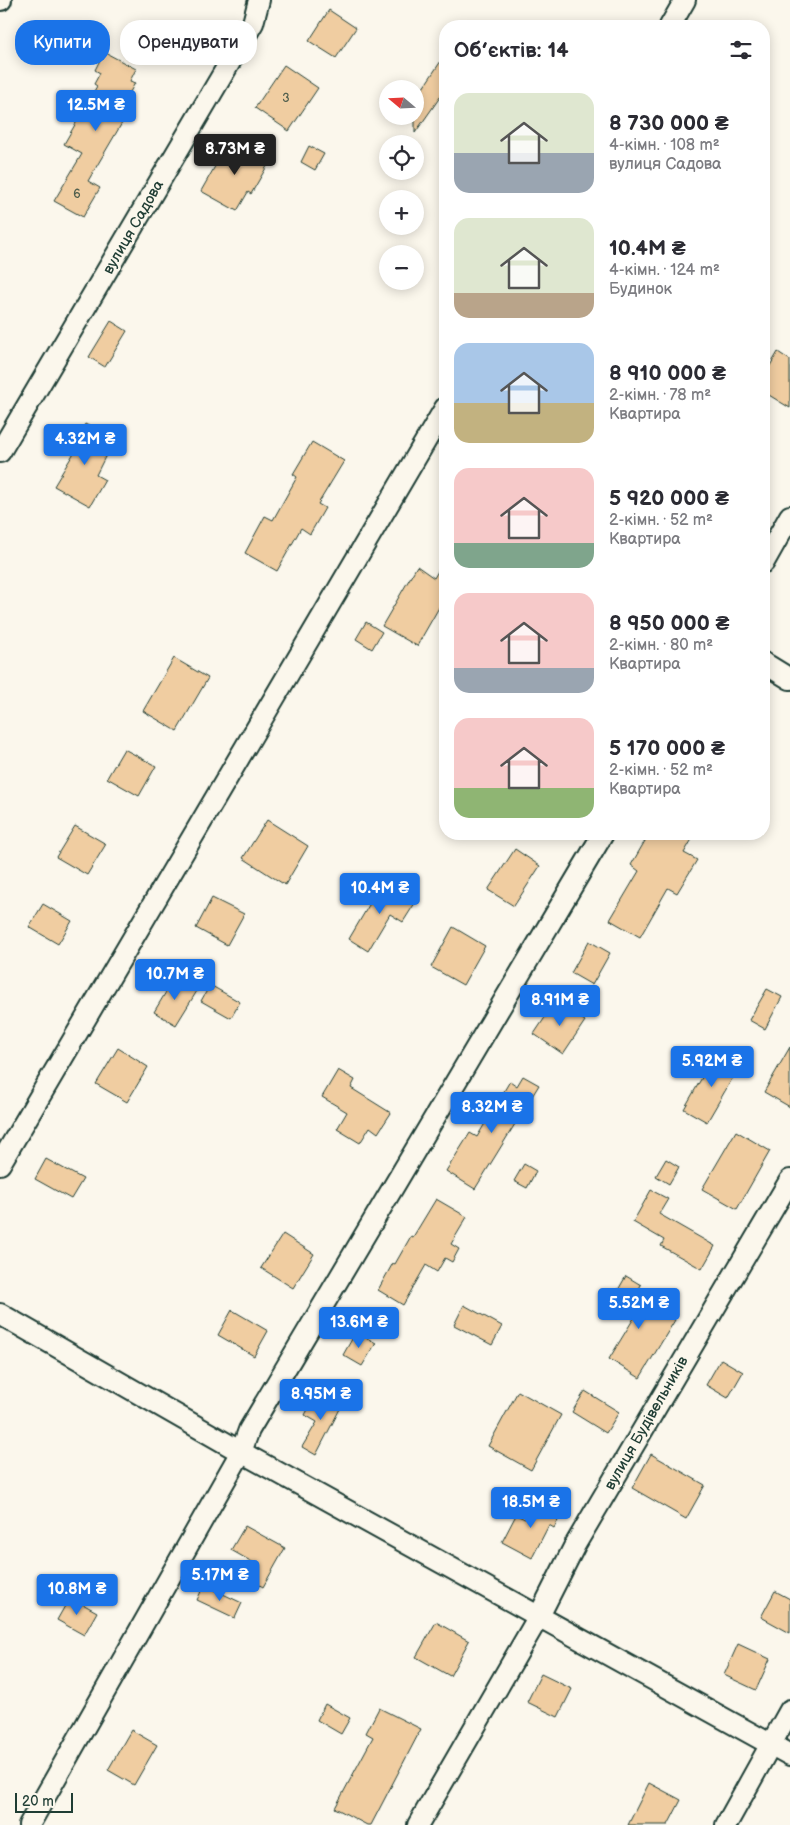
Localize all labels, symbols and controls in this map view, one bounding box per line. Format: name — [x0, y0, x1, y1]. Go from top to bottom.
chip: Купити — [15, 20, 110, 65]
chip: Орендувати — [120, 20, 257, 65]
icon: filters — [727, 36, 755, 64]
text: Об’єктів: 14 — [454, 38, 569, 63]
north arrow — [379, 80, 424, 125]
map controls — [379, 80, 424, 290]
pin: 12.5M ₴ — [50, 90, 142, 132]
house number: 3 — [282, 91, 290, 106]
text: 12.5M ₴ — [67, 96, 125, 115]
text: 8 730 000 ₴ — [609, 111, 729, 136]
icon: home — [494, 113, 554, 173]
pin: 8.73M ₴ — [189, 134, 281, 176]
button: locate — [379, 135, 424, 180]
text: 4-кімн. · 108 m² — [609, 136, 720, 155]
text: 8.73M ₴ — [205, 140, 265, 159]
text: вулиця Садова — [609, 155, 722, 174]
street label: вулиця Садова — [99, 177, 168, 278]
house number: 6 — [73, 187, 81, 202]
button: + — [379, 190, 424, 235]
text: 10.4M ₴ — [609, 236, 686, 261]
icon: home — [494, 238, 554, 298]
button: − — [379, 245, 424, 290]
text: 4-кімн. · 124 m² — [609, 261, 720, 280]
text: Будинок — [609, 280, 672, 299]
text: 8 910 000 ₴ — [609, 361, 726, 386]
icon: home — [494, 363, 554, 423]
text: 2-кімн. · 78 m² — [609, 386, 711, 405]
text: Квартира — [609, 405, 681, 424]
pin: 4.32M ₴ — [39, 424, 131, 466]
text: 4.32M ₴ — [55, 430, 115, 449]
text: 5 920 000 ₴ — [609, 486, 729, 511]
icon: home — [494, 488, 554, 548]
text: 2-кімн. · 52 m² — [609, 511, 713, 530]
text: Квартира — [609, 530, 681, 549]
text: 8 950 000 ₴ — [609, 611, 729, 636]
icon: home — [494, 613, 554, 673]
text: 2-кімн. · 80 m² — [609, 636, 713, 655]
text: Квартира — [609, 655, 681, 674]
text: 5 170 000 ₴ — [609, 736, 725, 761]
icon: home — [494, 738, 554, 798]
text: 2-кімн. · 52 m² — [609, 761, 713, 780]
text: Квартира — [609, 780, 681, 799]
pin: 10.4M ₴ — [334, 872, 426, 915]
text: 10.4M ₴ — [351, 879, 409, 898]
pin: 10.7M ₴ — [129, 958, 221, 1001]
text: 10.7M ₴ — [146, 965, 204, 984]
pin: 8.91M ₴ — [514, 984, 606, 1027]
text: 8.91M ₴ — [531, 991, 589, 1010]
pin: 5.92M ₴ — [666, 1046, 758, 1088]
text: 5.92M ₴ — [682, 1052, 742, 1071]
pin: 8.32M ₴ — [446, 1092, 538, 1134]
text: 8.32M ₴ — [462, 1098, 522, 1117]
pin: 5.52M ₴ — [593, 1288, 685, 1330]
text: 5.52M ₴ — [609, 1294, 669, 1313]
pin: 13.6M ₴ — [313, 1306, 405, 1349]
text: 13.6M ₴ — [330, 1313, 388, 1332]
street label: вулиця Будівельників — [600, 1353, 693, 1494]
pin: 8.95M ₴ — [275, 1378, 367, 1421]
text: 8.95M ₴ — [291, 1385, 351, 1404]
pin: 18.5M ₴ — [485, 1486, 577, 1529]
text: 18.5M ₴ — [502, 1493, 560, 1512]
pin: 5.17M ₴ — [174, 1560, 266, 1602]
text: 5.17M ₴ — [191, 1566, 249, 1585]
pin: 10.8M ₴ — [31, 1574, 123, 1616]
text: 10.8M ₴ — [48, 1580, 106, 1599]
scale bar — [15, 1790, 72, 1813]
text: 20 m — [22, 1793, 54, 1810]

